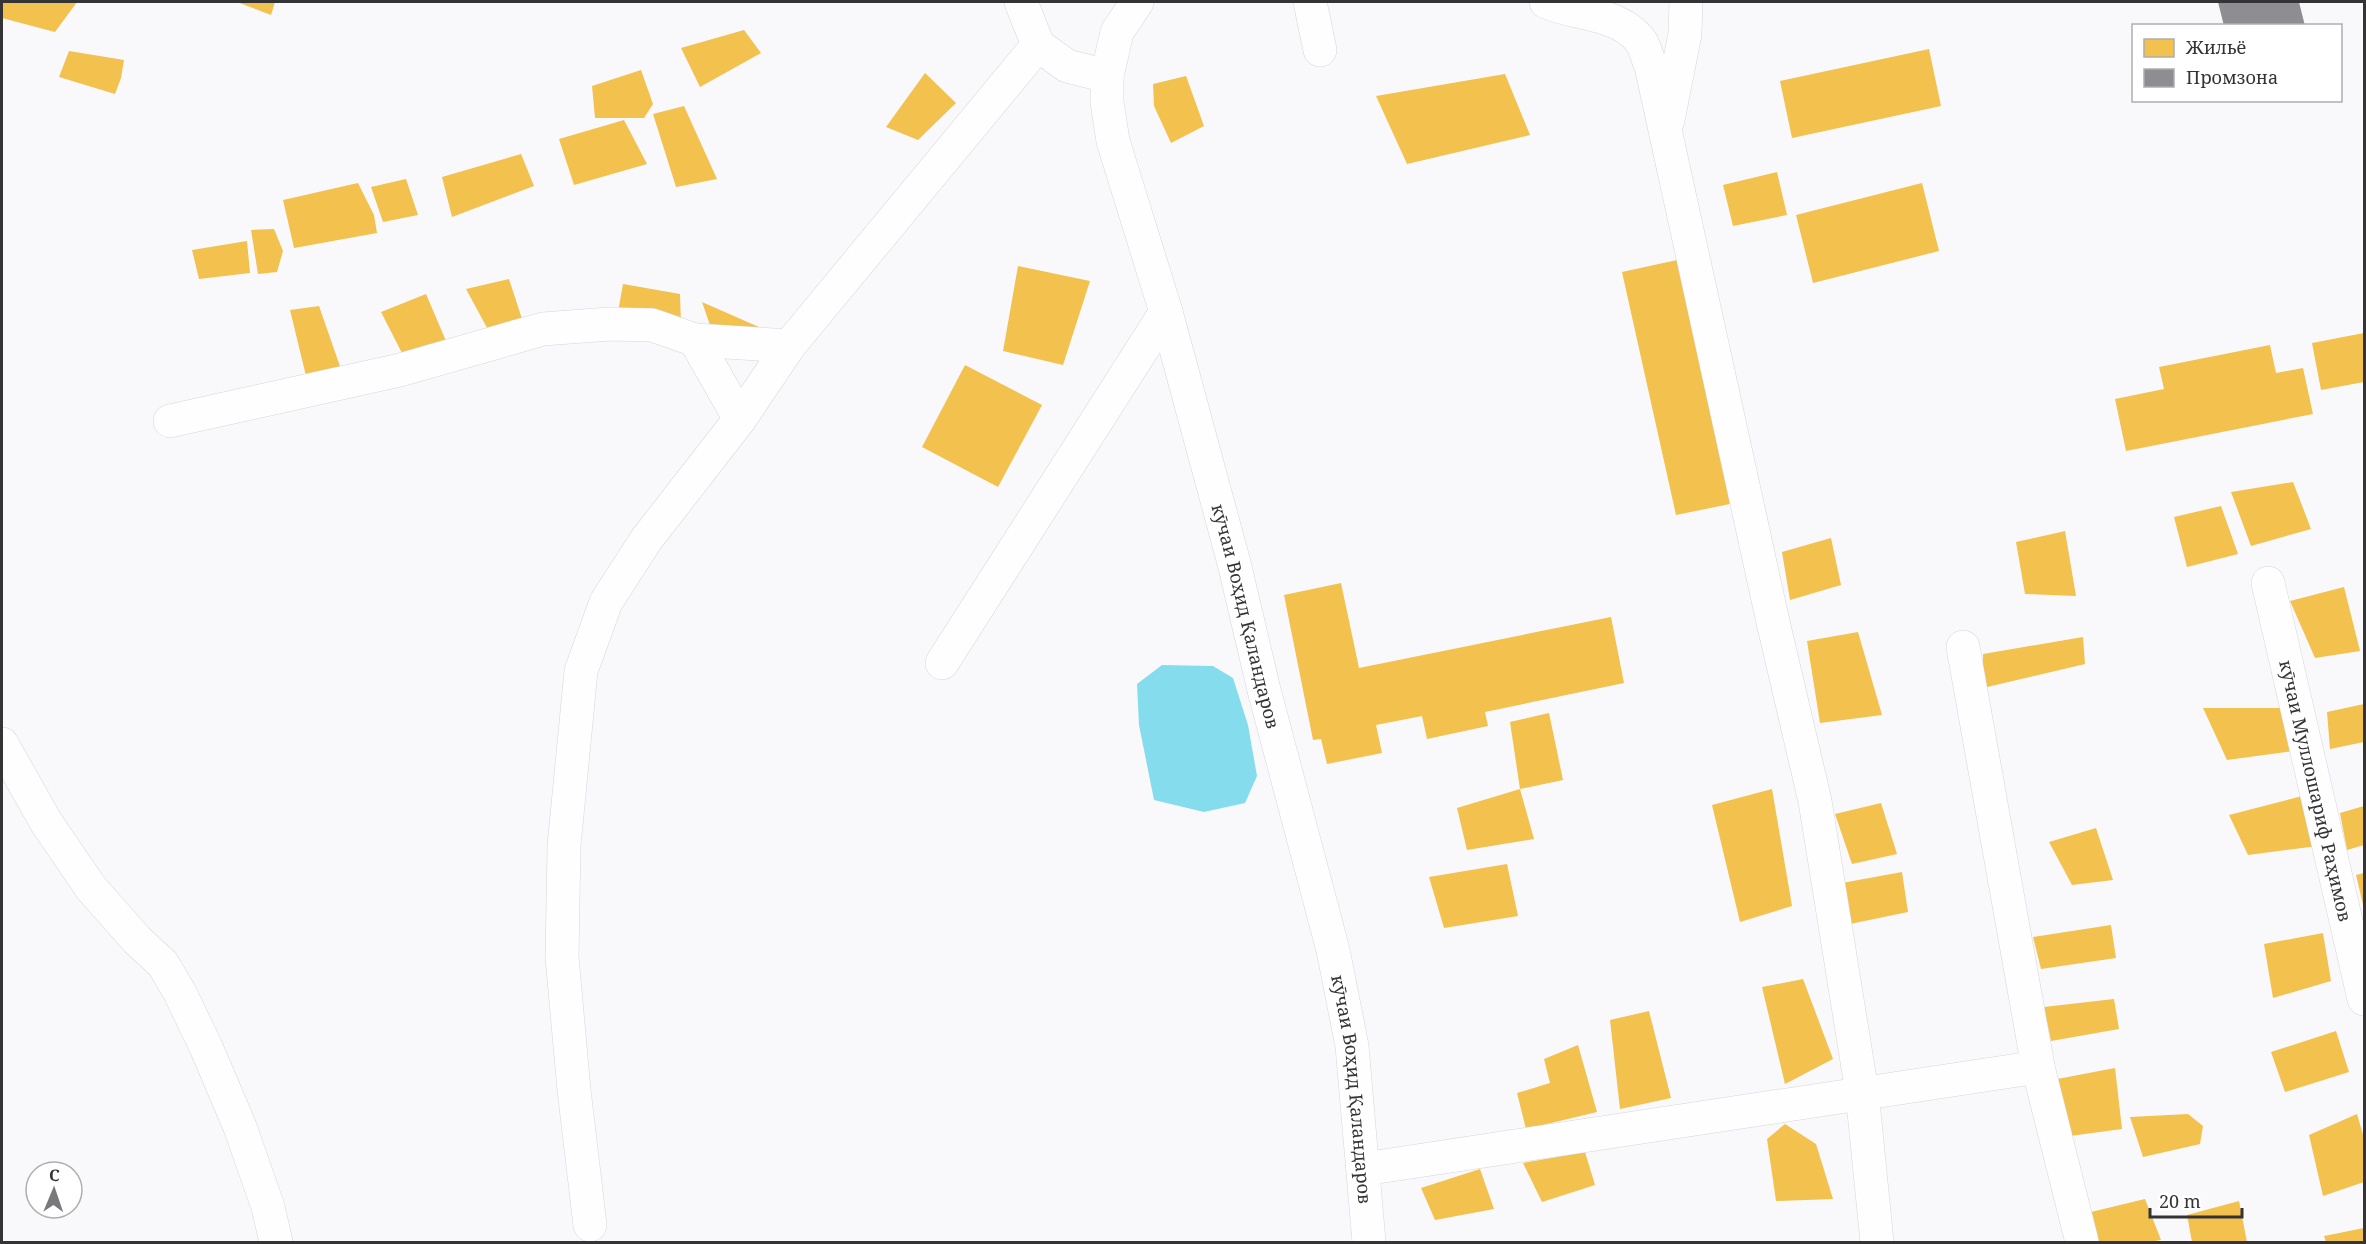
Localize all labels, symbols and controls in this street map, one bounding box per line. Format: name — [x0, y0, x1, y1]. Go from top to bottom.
legend — [2132, 24, 2342, 102]
text: Жильё — [2185, 35, 2246, 59]
text: Промзона — [2186, 65, 2278, 89]
street label: кӯчаи Воҳид Қаландаров — [1206, 501, 1286, 731]
street label: кӯчаи Муллошариф Раҳимов — [2274, 657, 2358, 924]
street label: кӯчаи Воҳид Қаландаров — [1326, 973, 1378, 1205]
north arrow — [24, 1160, 84, 1220]
text: С — [49, 1164, 60, 1186]
scale bar — [2150, 1181, 2242, 1219]
text: 20 m — [2159, 1189, 2201, 1213]

